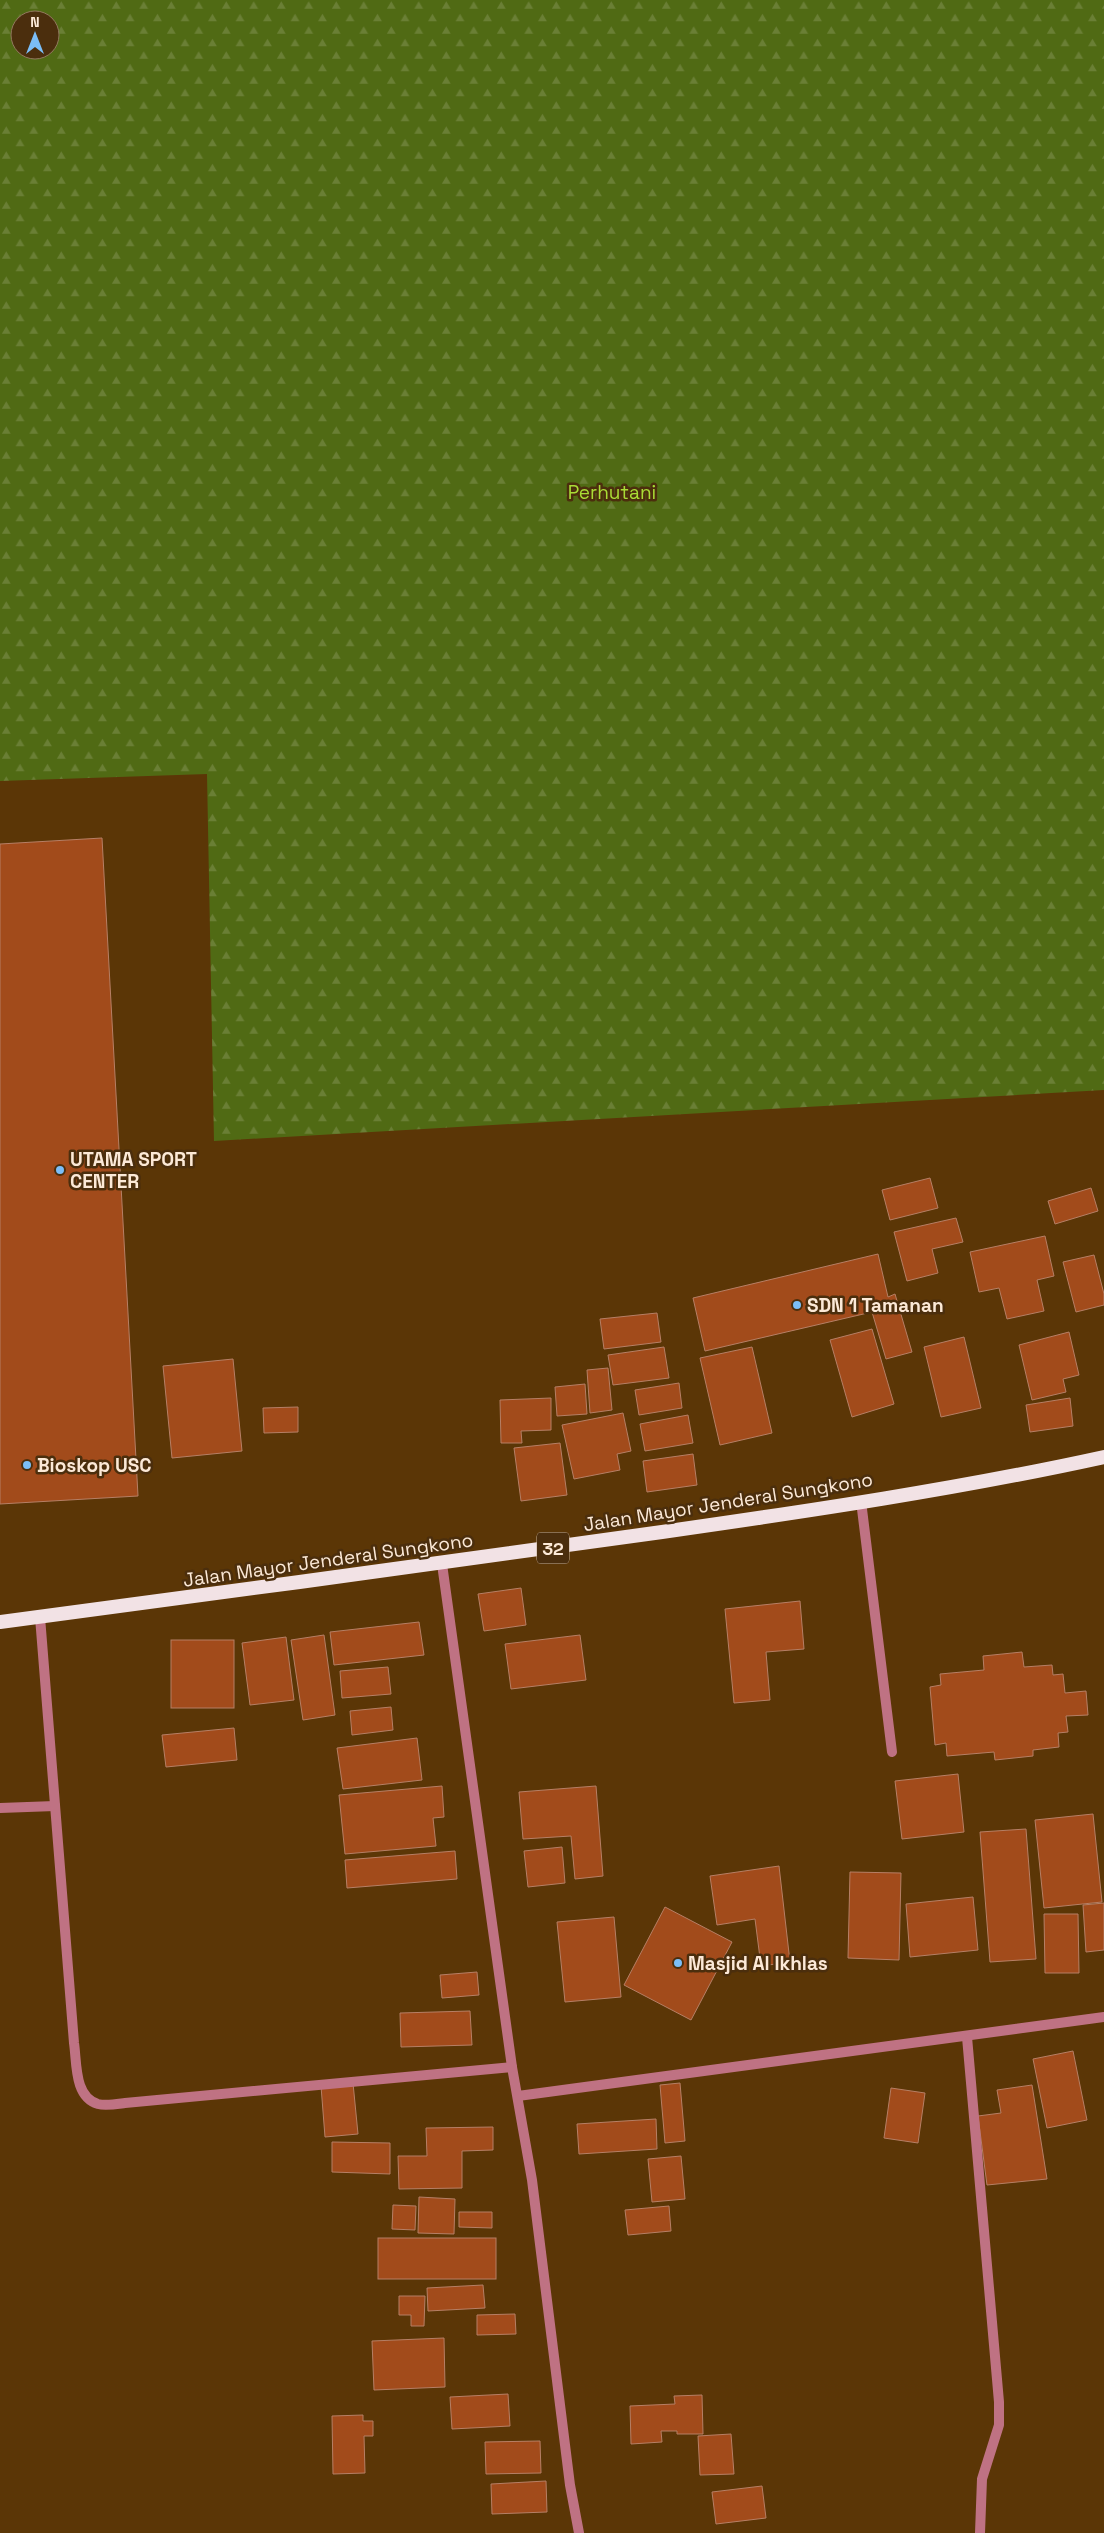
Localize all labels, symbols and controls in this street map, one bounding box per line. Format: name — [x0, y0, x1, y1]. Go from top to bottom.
north arrow — [10, 10, 60, 60]
text: N — [30, 13, 40, 31]
park label: Perhutani — [568, 480, 656, 505]
place label: UTAMA SPORT CENTER — [70, 1147, 197, 1194]
marker: UTAMA SPORT CENTER — [54, 1164, 66, 1176]
place label: SDN 1 Tamanan — [807, 1293, 944, 1318]
marker: SDN 1 Tamanan — [791, 1299, 803, 1311]
place label: Bioskop USC — [37, 1453, 152, 1478]
marker: Bioskop USC — [21, 1459, 33, 1471]
street label: Jalan Mayor Jenderal Sungkono — [581, 1467, 875, 1537]
street label: Jalan Mayor Jenderal Sungkono — [181, 1527, 475, 1593]
road number: 32 — [537, 1532, 569, 1564]
place label: Masjid Al Ikhlas — [688, 1951, 828, 1976]
marker: Masjid Al Ikhlas — [672, 1957, 684, 1969]

